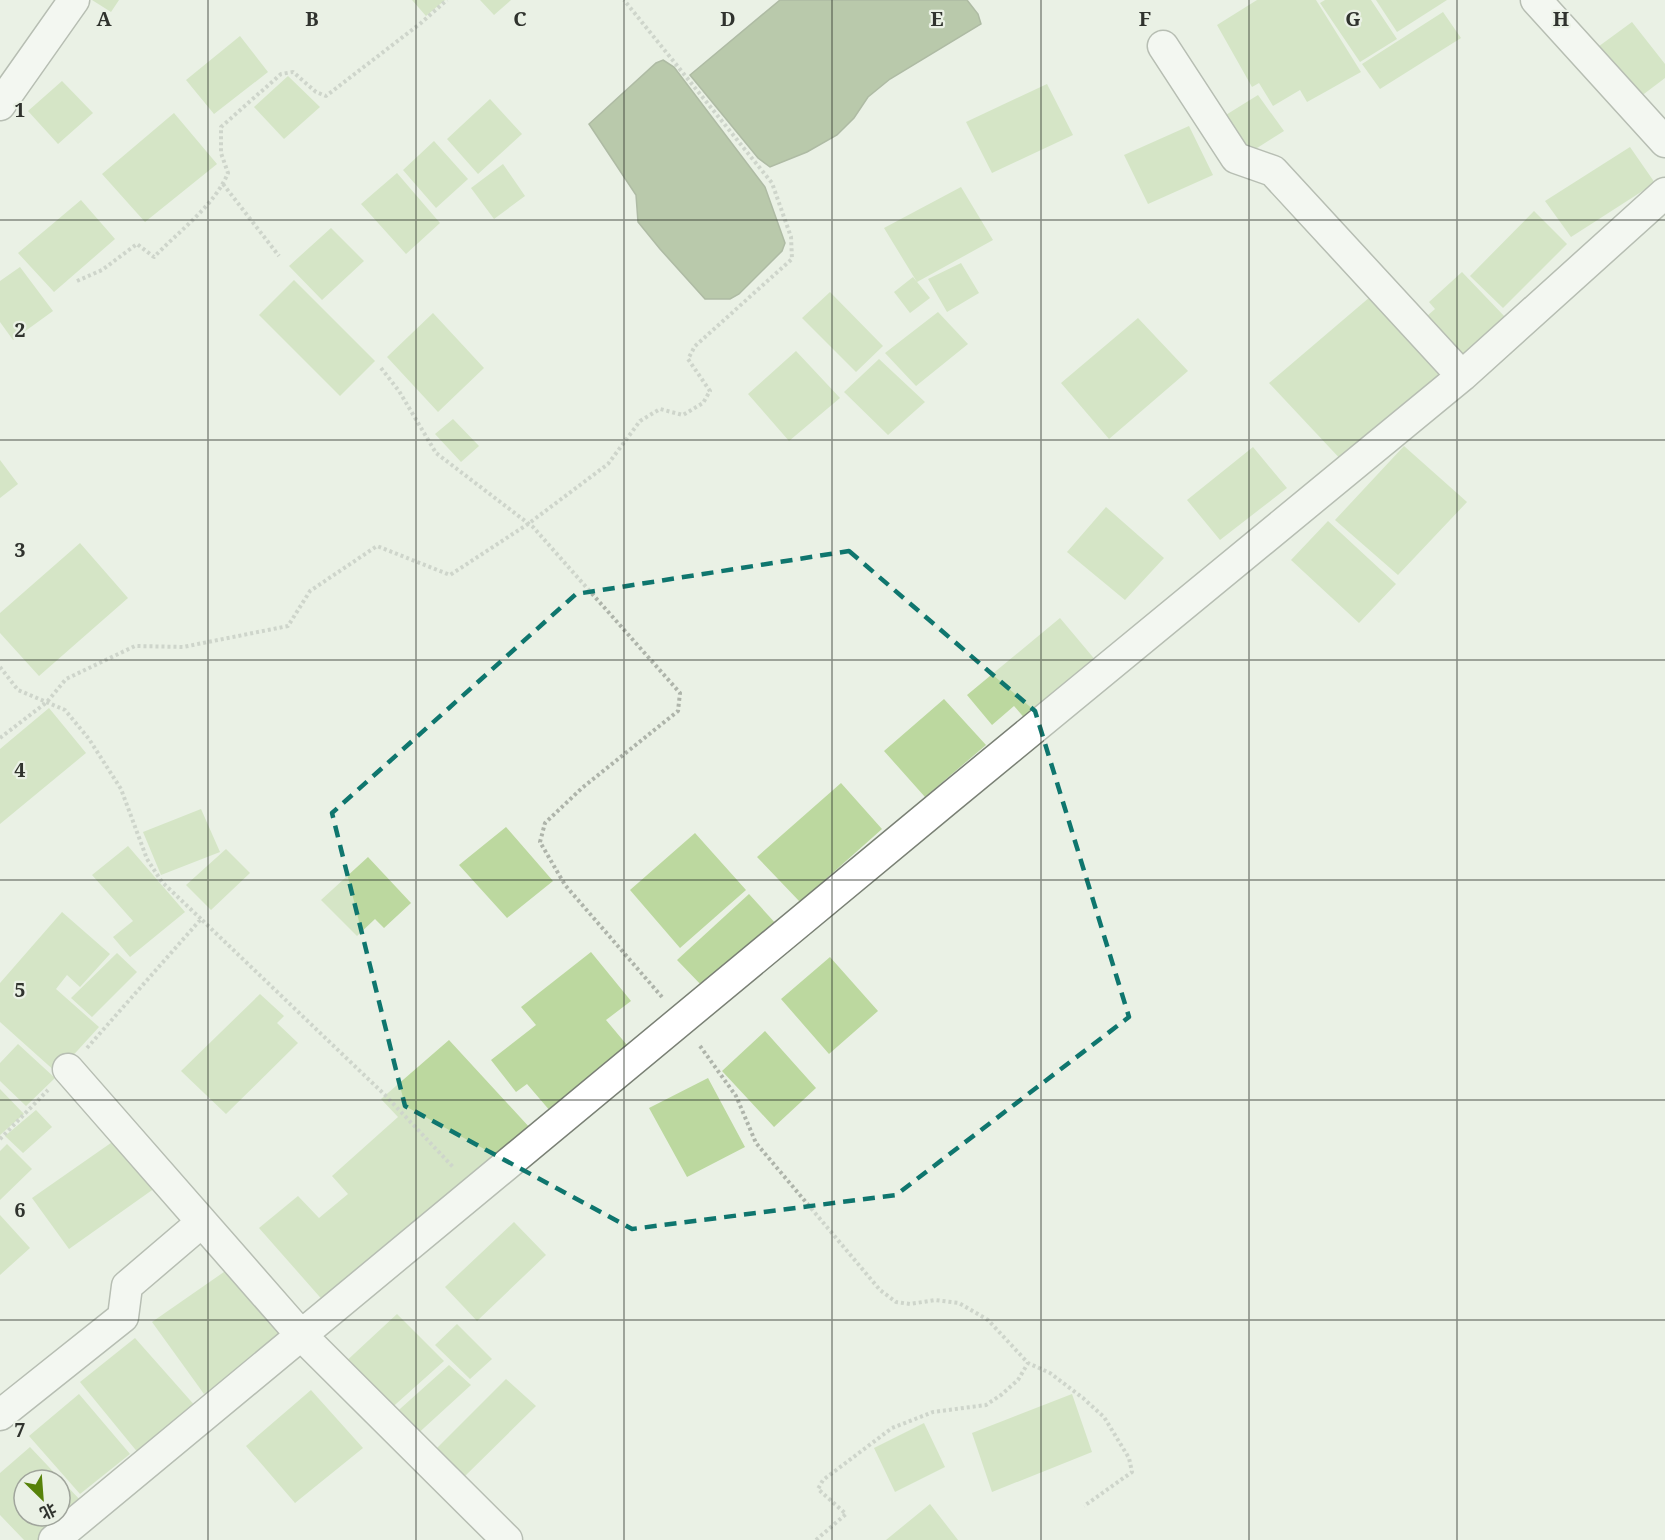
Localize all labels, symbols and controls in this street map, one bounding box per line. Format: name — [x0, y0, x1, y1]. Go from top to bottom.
text: A — [96, 5, 112, 32]
text: B — [305, 5, 319, 32]
text: C — [513, 5, 527, 32]
text: D — [720, 5, 736, 32]
text: E — [930, 5, 944, 32]
text: F — [1139, 5, 1151, 32]
text: G — [1345, 5, 1361, 32]
text: H — [1553, 5, 1569, 32]
text: 1 — [14, 96, 26, 123]
text: 2 — [14, 316, 26, 343]
text: 3 — [14, 536, 26, 563]
text: 4 — [14, 756, 26, 783]
text: 5 — [14, 976, 26, 1003]
text: 6 — [14, 1196, 26, 1223]
text: 7 — [14, 1416, 26, 1443]
north arrow — [12, 1468, 72, 1528]
text: 北 — [36, 1498, 60, 1525]

